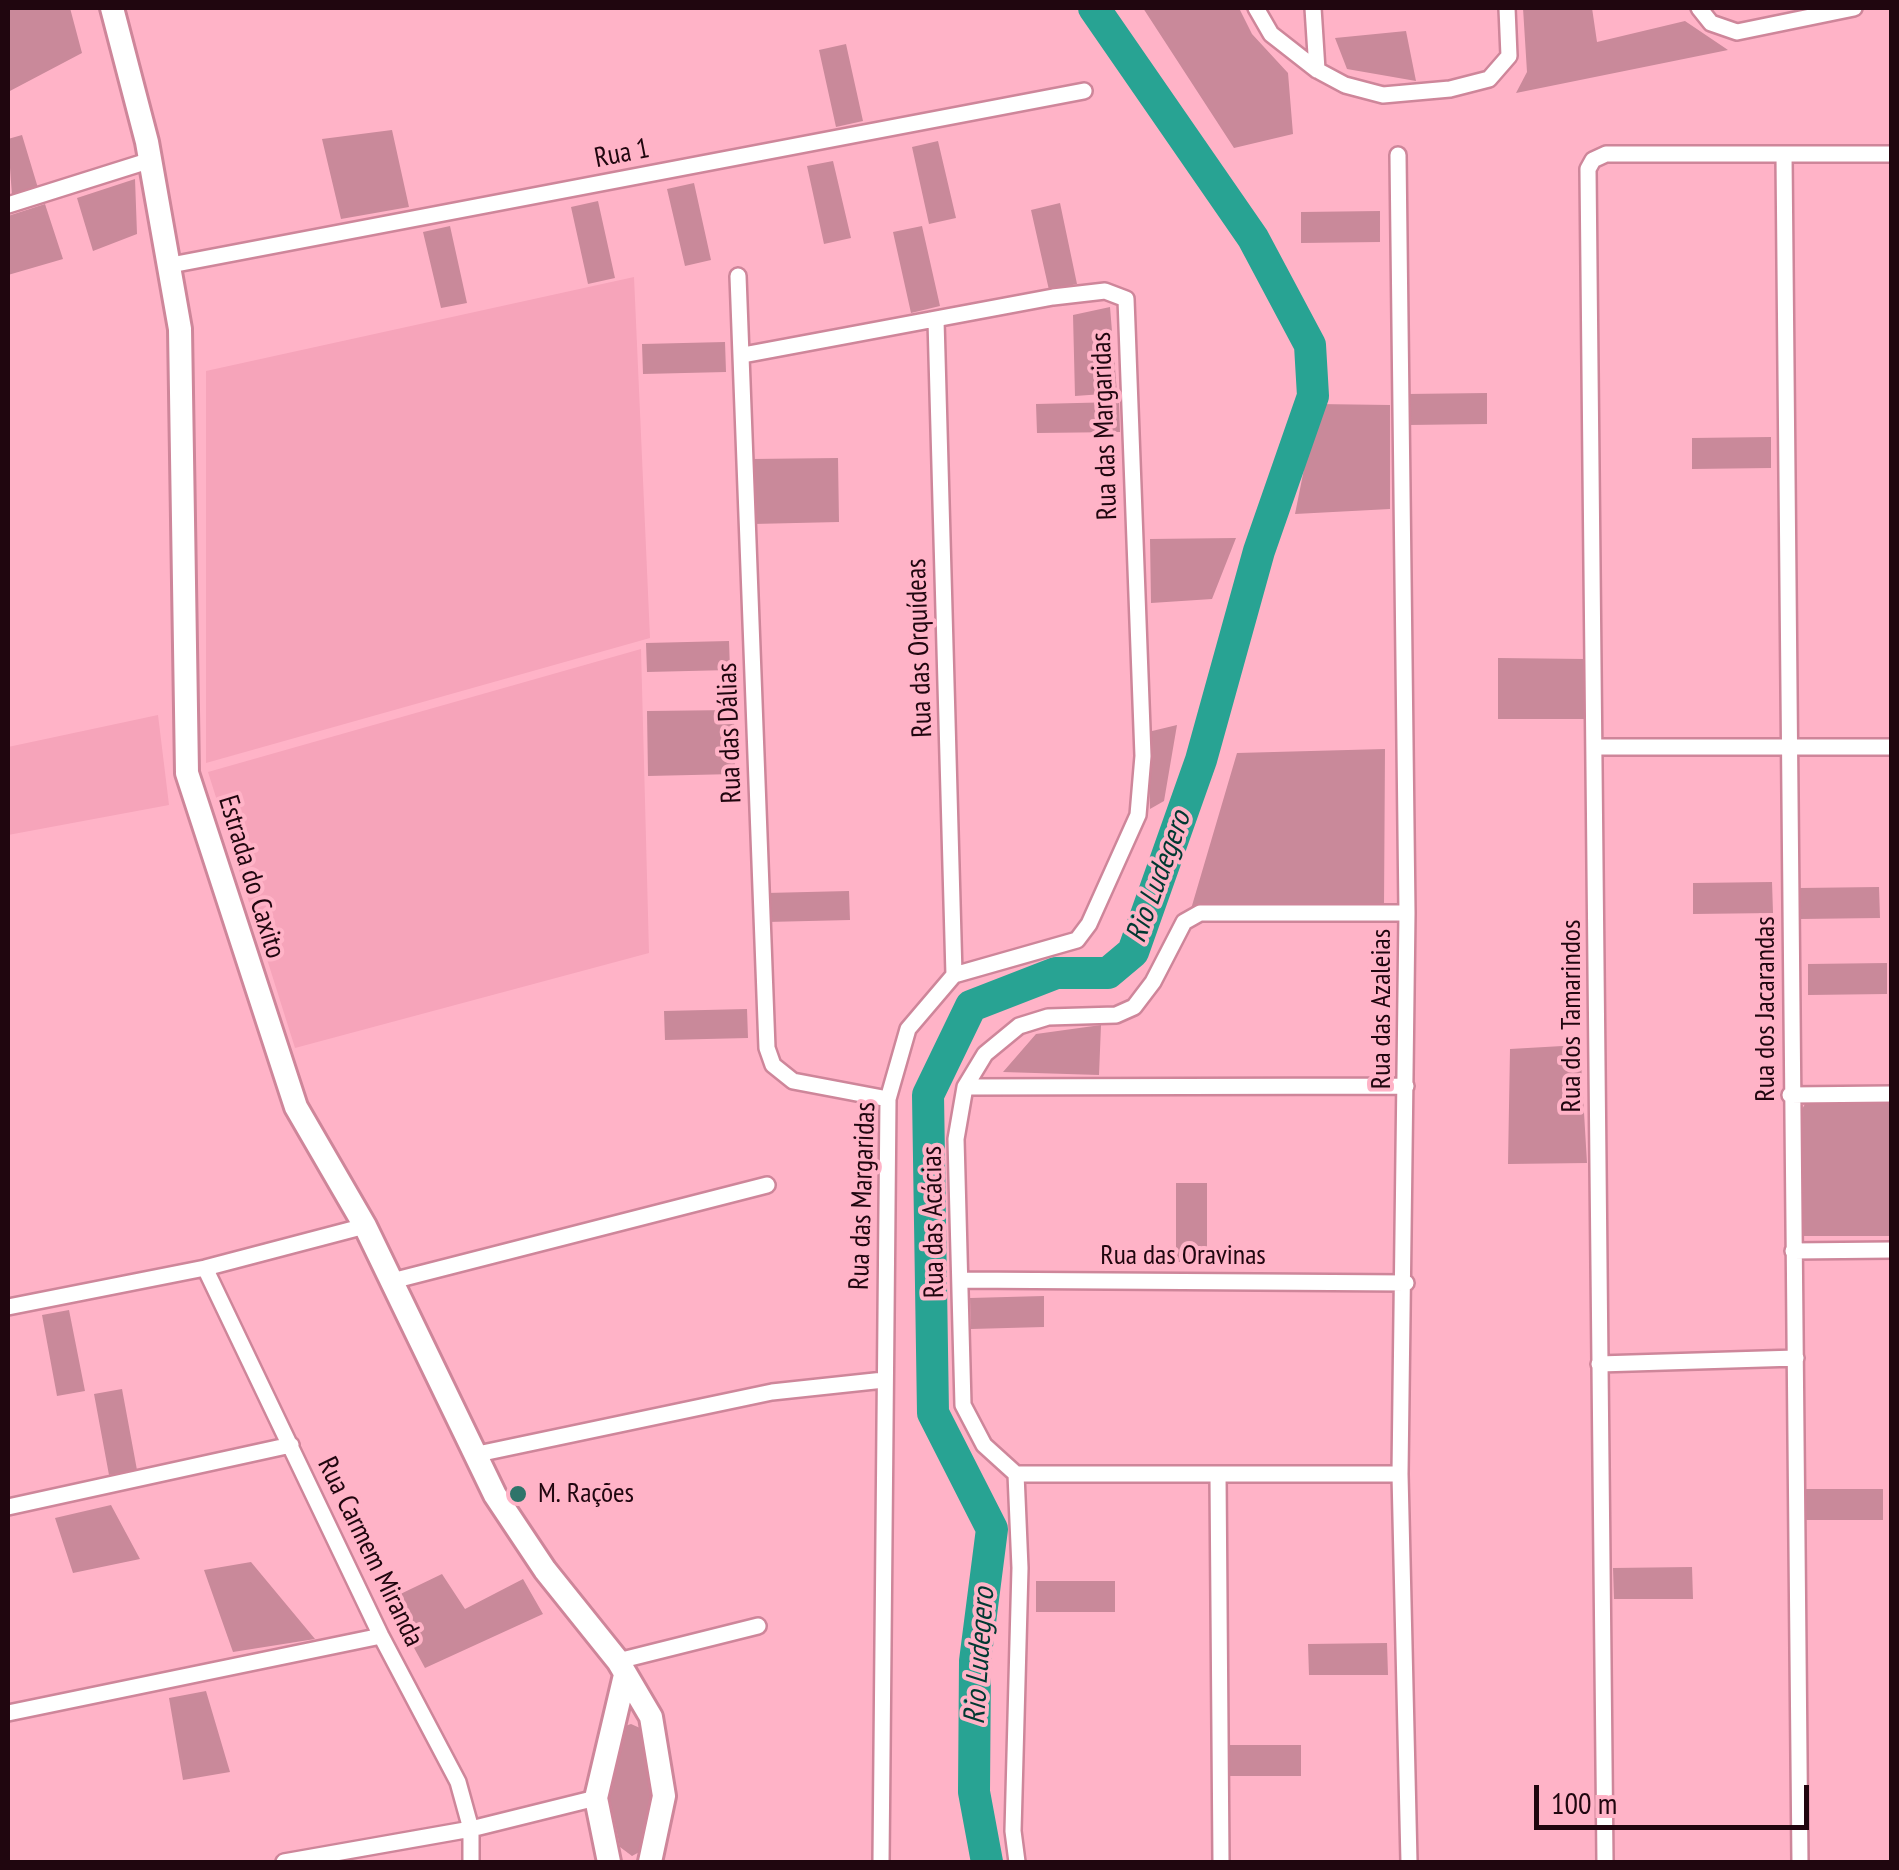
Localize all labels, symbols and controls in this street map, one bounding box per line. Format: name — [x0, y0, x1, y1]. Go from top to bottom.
street label: Rua 1 — [592, 132, 652, 176]
street label: Rua das Margaridas — [1085, 331, 1125, 521]
street label: Rua das Orquídeas — [900, 558, 940, 738]
street label: Rua das Dálias — [711, 662, 749, 804]
street label: Estrada do Caxito — [210, 792, 292, 962]
water label: Rio Ludegero — [1119, 806, 1199, 948]
street label: Rua dos Jacarandas — [1749, 916, 1783, 1102]
street label: Rua dos Tamarindos — [1555, 920, 1589, 1112]
street label: Rua das Azaleias — [1365, 929, 1399, 1089]
street label: Rua das Margaridas — [843, 1101, 883, 1291]
street label: Rua das Acácias — [916, 1146, 952, 1298]
street label: Rua das Oravinas — [1100, 1239, 1266, 1273]
street label: Rua Carmem Miranda — [310, 1452, 430, 1652]
place label: M. Rações — [538, 1477, 634, 1511]
marker: M. Rações — [507, 1483, 529, 1505]
water label: Rio Ludegero — [957, 1586, 1003, 1726]
scale bar — [1539, 1765, 1814, 1827]
text: 100 m — [1551, 1783, 1617, 1822]

